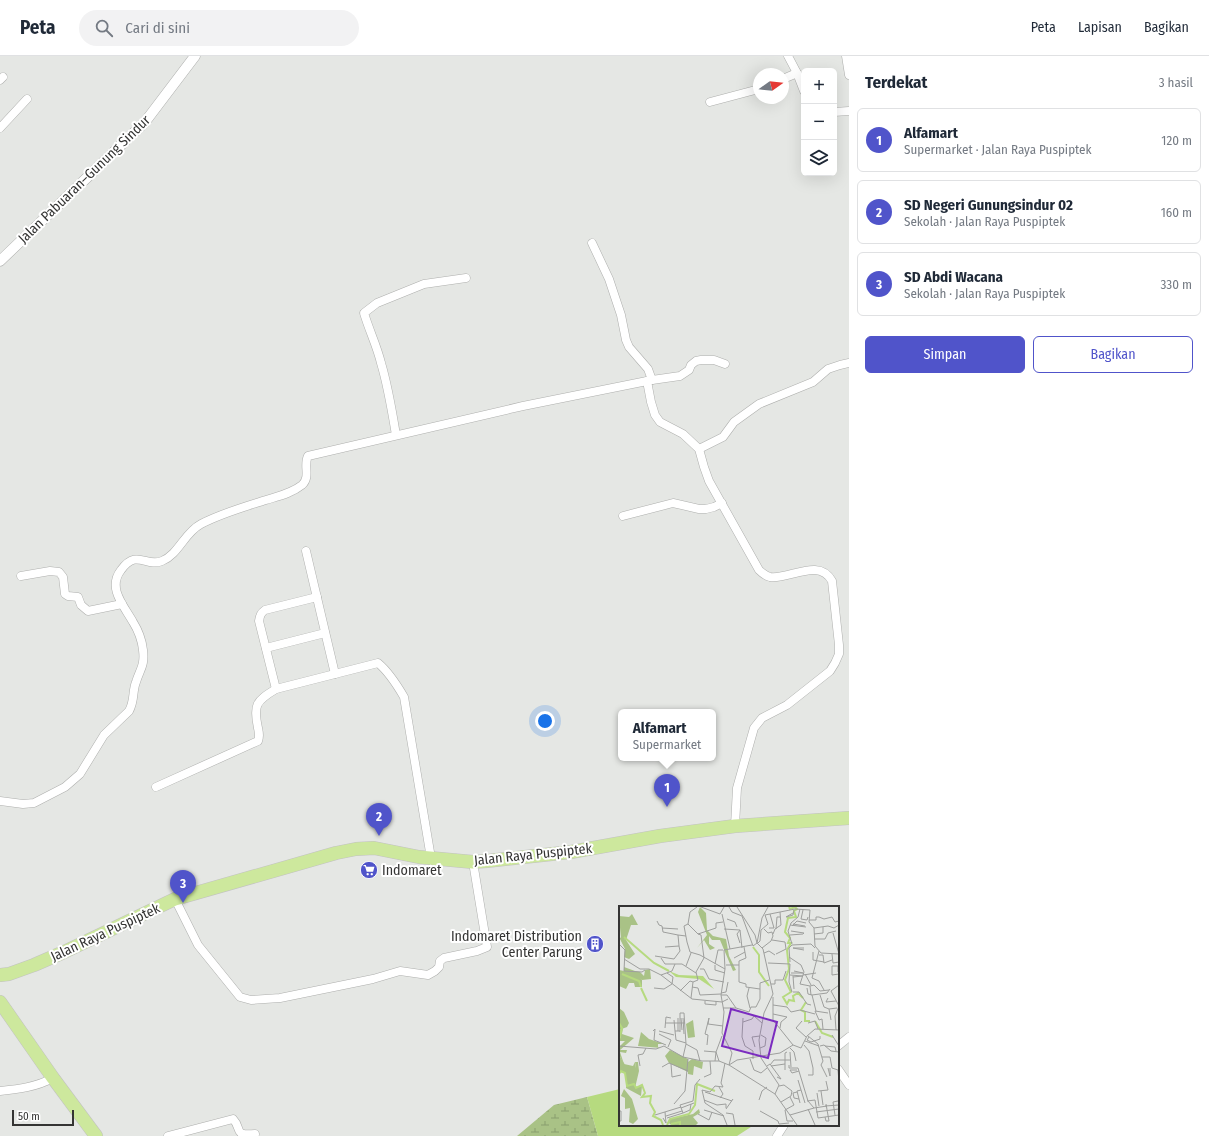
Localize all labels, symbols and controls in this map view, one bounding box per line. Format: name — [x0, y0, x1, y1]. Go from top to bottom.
search box — [79, 10, 359, 46]
text: Peta — [20, 16, 55, 39]
icon: search — [93, 17, 115, 39]
text: Cari di sini — [125, 19, 190, 37]
text: Peta — [1031, 19, 1056, 36]
text: Lapisan — [1078, 19, 1122, 36]
text: Bagikan — [1144, 19, 1189, 36]
north arrow — [753, 68, 789, 104]
map controls — [801, 68, 837, 176]
button: + — [801, 68, 837, 104]
text: Terdekat — [865, 72, 927, 93]
text: 3 hasil — [1159, 75, 1193, 90]
button: − — [801, 104, 837, 140]
street label: Jalan Pabuaran–Gunung Sindur — [15, 112, 154, 247]
text: Alfamart — [904, 124, 958, 142]
text: 1 — [876, 133, 882, 148]
text: 120 m — [1161, 133, 1192, 148]
button: layers — [801, 140, 837, 176]
text: Supermarket · Jalan Raya Puspiptek — [904, 142, 1092, 157]
text: SD Negeri Gunungsindur 02 — [904, 196, 1073, 214]
text: 2 — [876, 205, 882, 220]
text: 160 m — [1161, 205, 1192, 220]
text: Sekolah · Jalan Raya Puspiptek — [904, 214, 1065, 229]
text: SD Abdi Wacana — [904, 268, 1003, 286]
text: 3 — [876, 277, 882, 292]
text: 330 m — [1160, 277, 1192, 292]
text: Sekolah · Jalan Raya Puspiptek — [904, 286, 1065, 301]
button: Simpan — [865, 336, 1025, 373]
button: Bagikan — [1033, 336, 1193, 373]
popup — [618, 709, 716, 761]
your location — [535, 711, 555, 731]
text: Alfamart — [633, 719, 687, 737]
text: Supermarket — [633, 737, 701, 752]
pin: 1 — [654, 774, 680, 807]
pin: 2 — [366, 803, 392, 836]
street label: Jalan Raya Puspiptek — [473, 840, 593, 869]
supermarket icon: Indomaret — [359, 860, 379, 880]
place label: Indomaret — [382, 862, 442, 879]
pin: 3 — [170, 870, 196, 903]
street label: Jalan Raya Puspiptek — [48, 899, 163, 965]
inset map — [619, 906, 839, 1126]
place label: Indomaret Distribution Center Parung — [451, 928, 582, 961]
building icon: Indomaret Distribution Center Parung — [585, 934, 605, 954]
scale bar — [12, 1108, 74, 1127]
text: 50 m — [18, 1110, 40, 1123]

